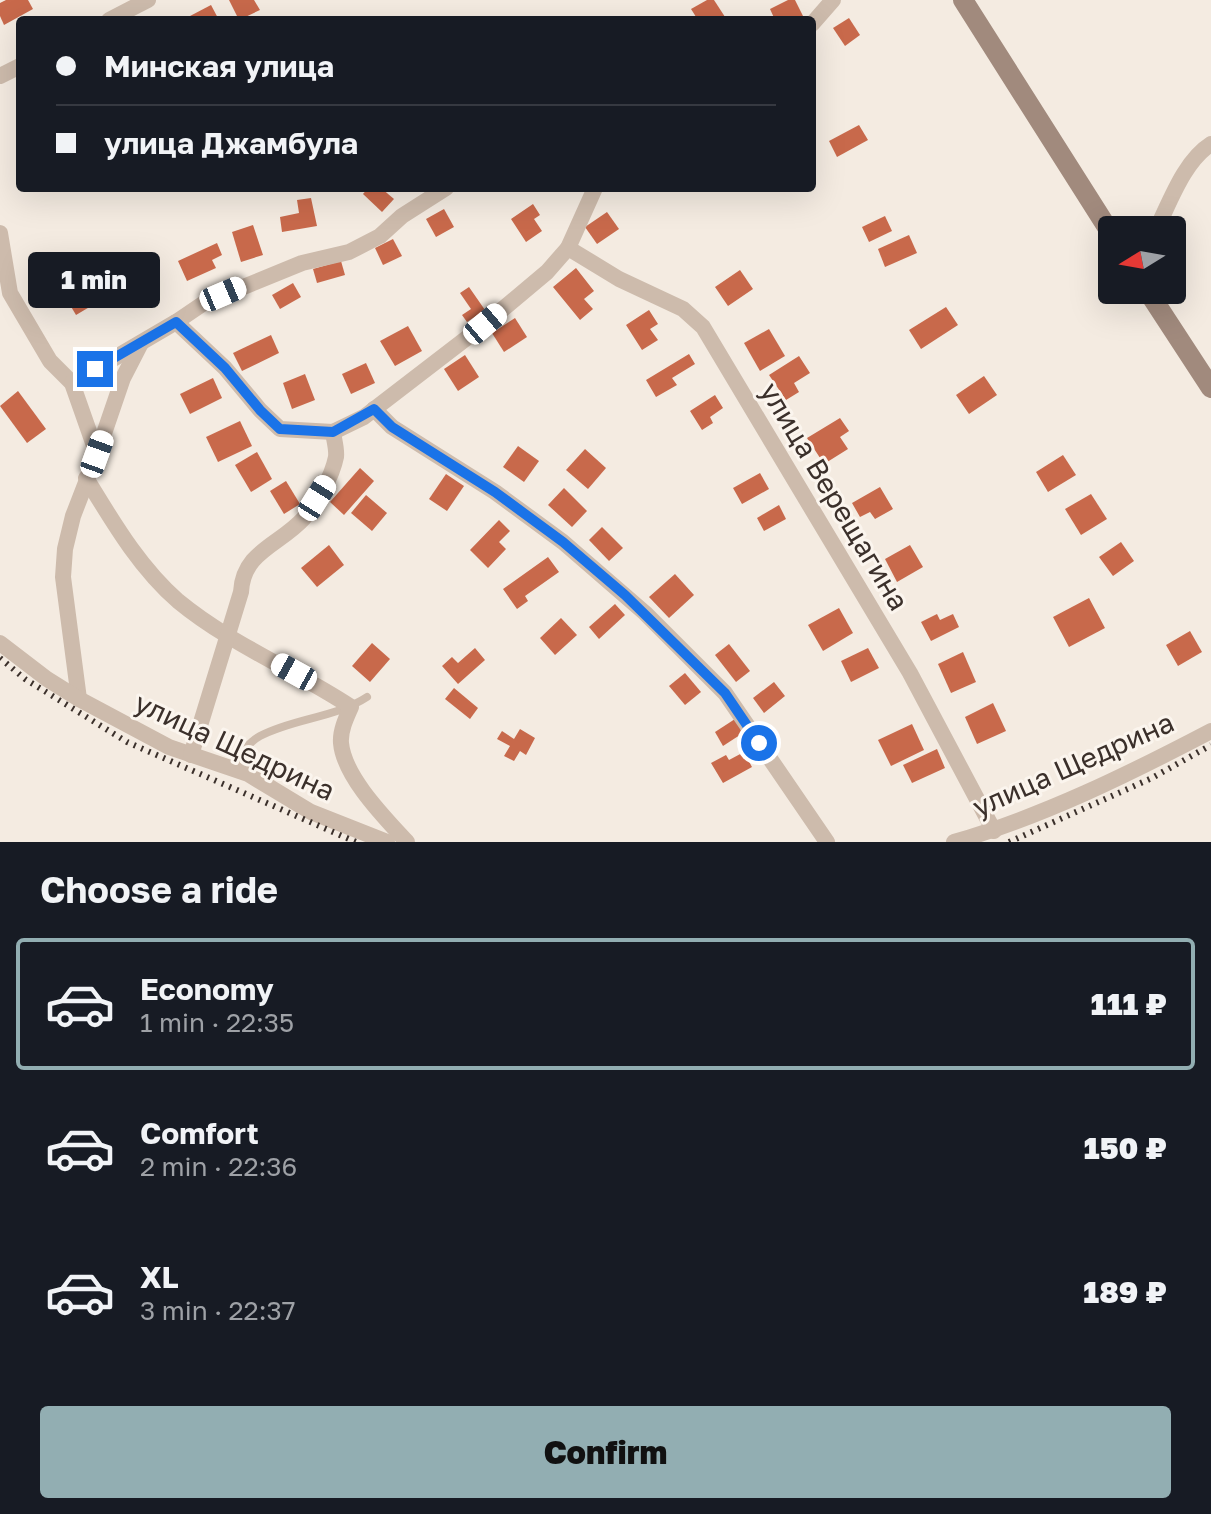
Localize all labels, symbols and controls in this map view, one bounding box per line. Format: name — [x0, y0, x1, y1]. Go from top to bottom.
text: Минская улица — [104, 48, 334, 84]
text: улица Джамбула — [104, 125, 358, 161]
north arrow — [1098, 216, 1186, 304]
map controls — [1098, 216, 1186, 304]
callout: 1 min — [29, 253, 161, 309]
text: 1 min — [61, 264, 127, 295]
car — [196, 274, 250, 314]
car — [459, 299, 511, 349]
route end — [77, 351, 113, 387]
street label: улица Верещагина — [754, 376, 916, 616]
car — [78, 427, 116, 481]
car — [294, 471, 340, 525]
car — [267, 650, 321, 694]
street label: улица Щедрина — [130, 685, 340, 807]
street label: улица Щедрина — [967, 705, 1179, 823]
route start — [741, 725, 777, 761]
text: Choose a ride — [40, 868, 278, 911]
icon: car — [44, 968, 116, 1040]
text: Economy — [140, 971, 274, 1007]
text: 111 ₽ — [1091, 986, 1167, 1022]
text: 1 min · 22:35 — [140, 1007, 294, 1038]
icon: car — [44, 1112, 116, 1184]
text: Comfort — [140, 1115, 259, 1151]
text: 150 ₽ — [1084, 1130, 1167, 1166]
text: 2 min · 22:36 — [140, 1151, 297, 1182]
icon: car — [44, 1256, 116, 1328]
text: XL — [140, 1259, 179, 1295]
text: 189 ₽ — [1083, 1274, 1167, 1310]
text: 3 min · 22:37 — [140, 1295, 295, 1326]
button: Confirm — [40, 1406, 1171, 1498]

